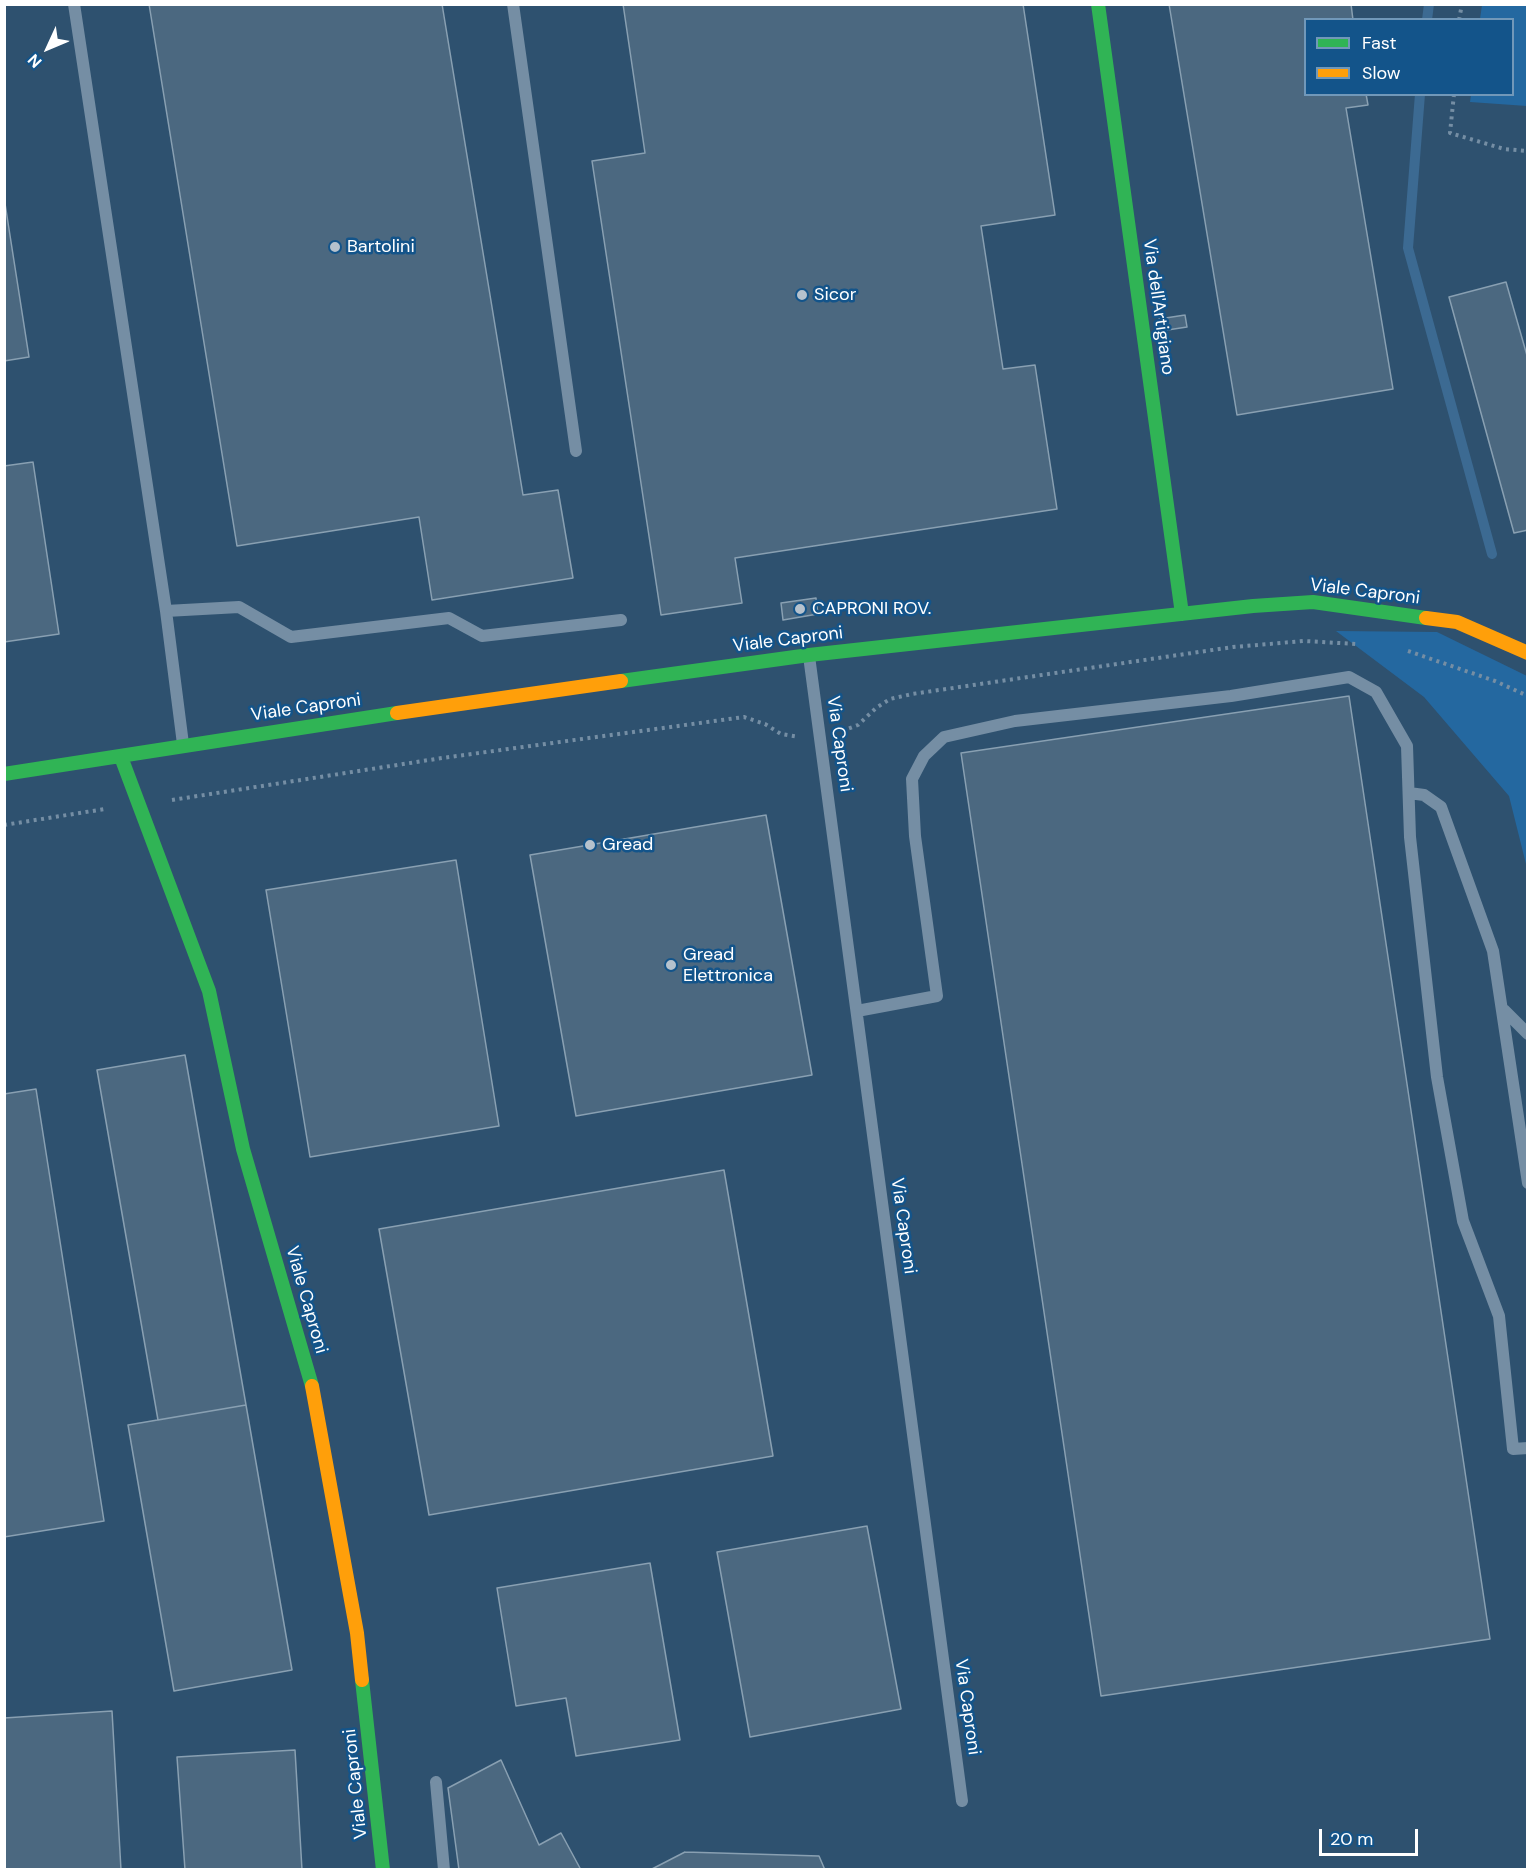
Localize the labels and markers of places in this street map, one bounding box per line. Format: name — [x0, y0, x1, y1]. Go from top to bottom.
place label: Bartolini — [347, 236, 415, 258]
marker: Bartolini — [328, 240, 342, 254]
place label: Sicor — [814, 284, 856, 306]
marker: Sicor — [795, 288, 809, 302]
place label: CAPRONI ROV. — [812, 598, 931, 620]
marker: CAPRONI ROV. — [793, 602, 807, 616]
place label: Gread — [602, 834, 653, 856]
marker: Gread — [583, 838, 597, 852]
place label: Gread Elettronica — [683, 944, 773, 986]
marker: Gread Elettronica — [664, 958, 678, 972]

